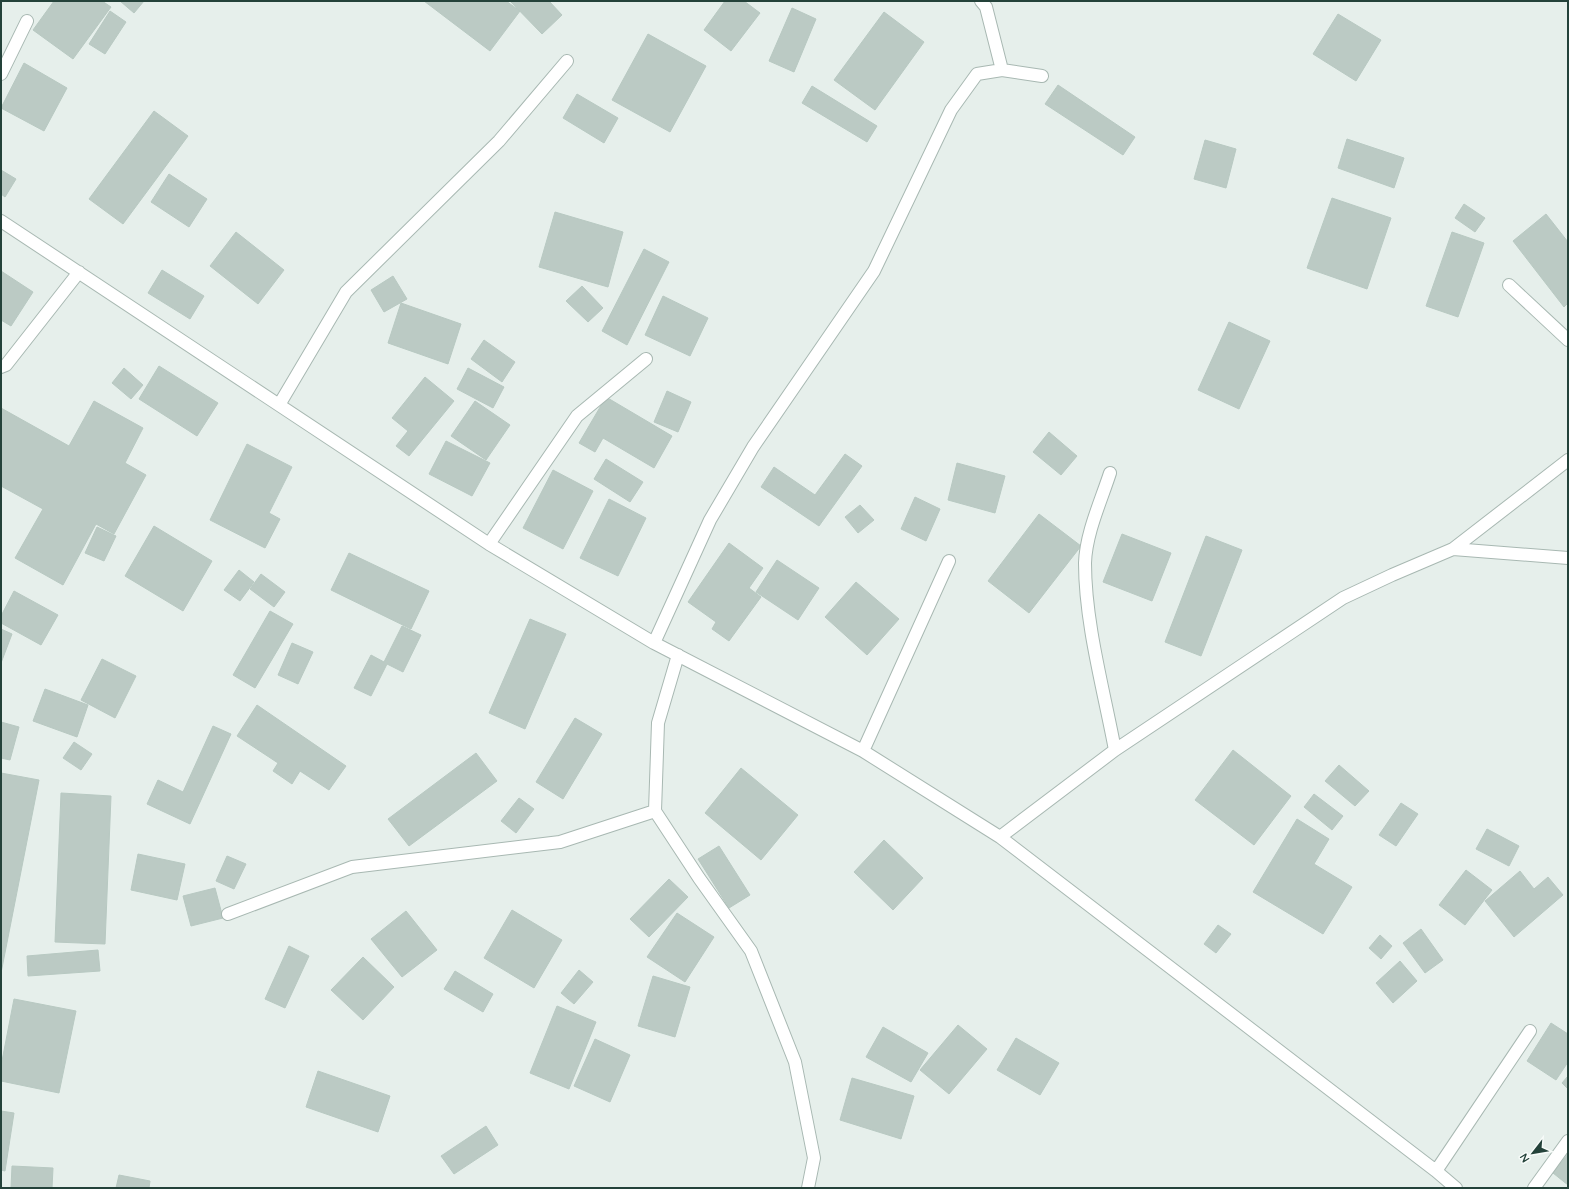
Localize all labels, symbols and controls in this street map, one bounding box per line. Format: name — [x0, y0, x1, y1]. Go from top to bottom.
north arrow — [1513, 1133, 1553, 1173]
text: N — [1516, 1151, 1533, 1165]

